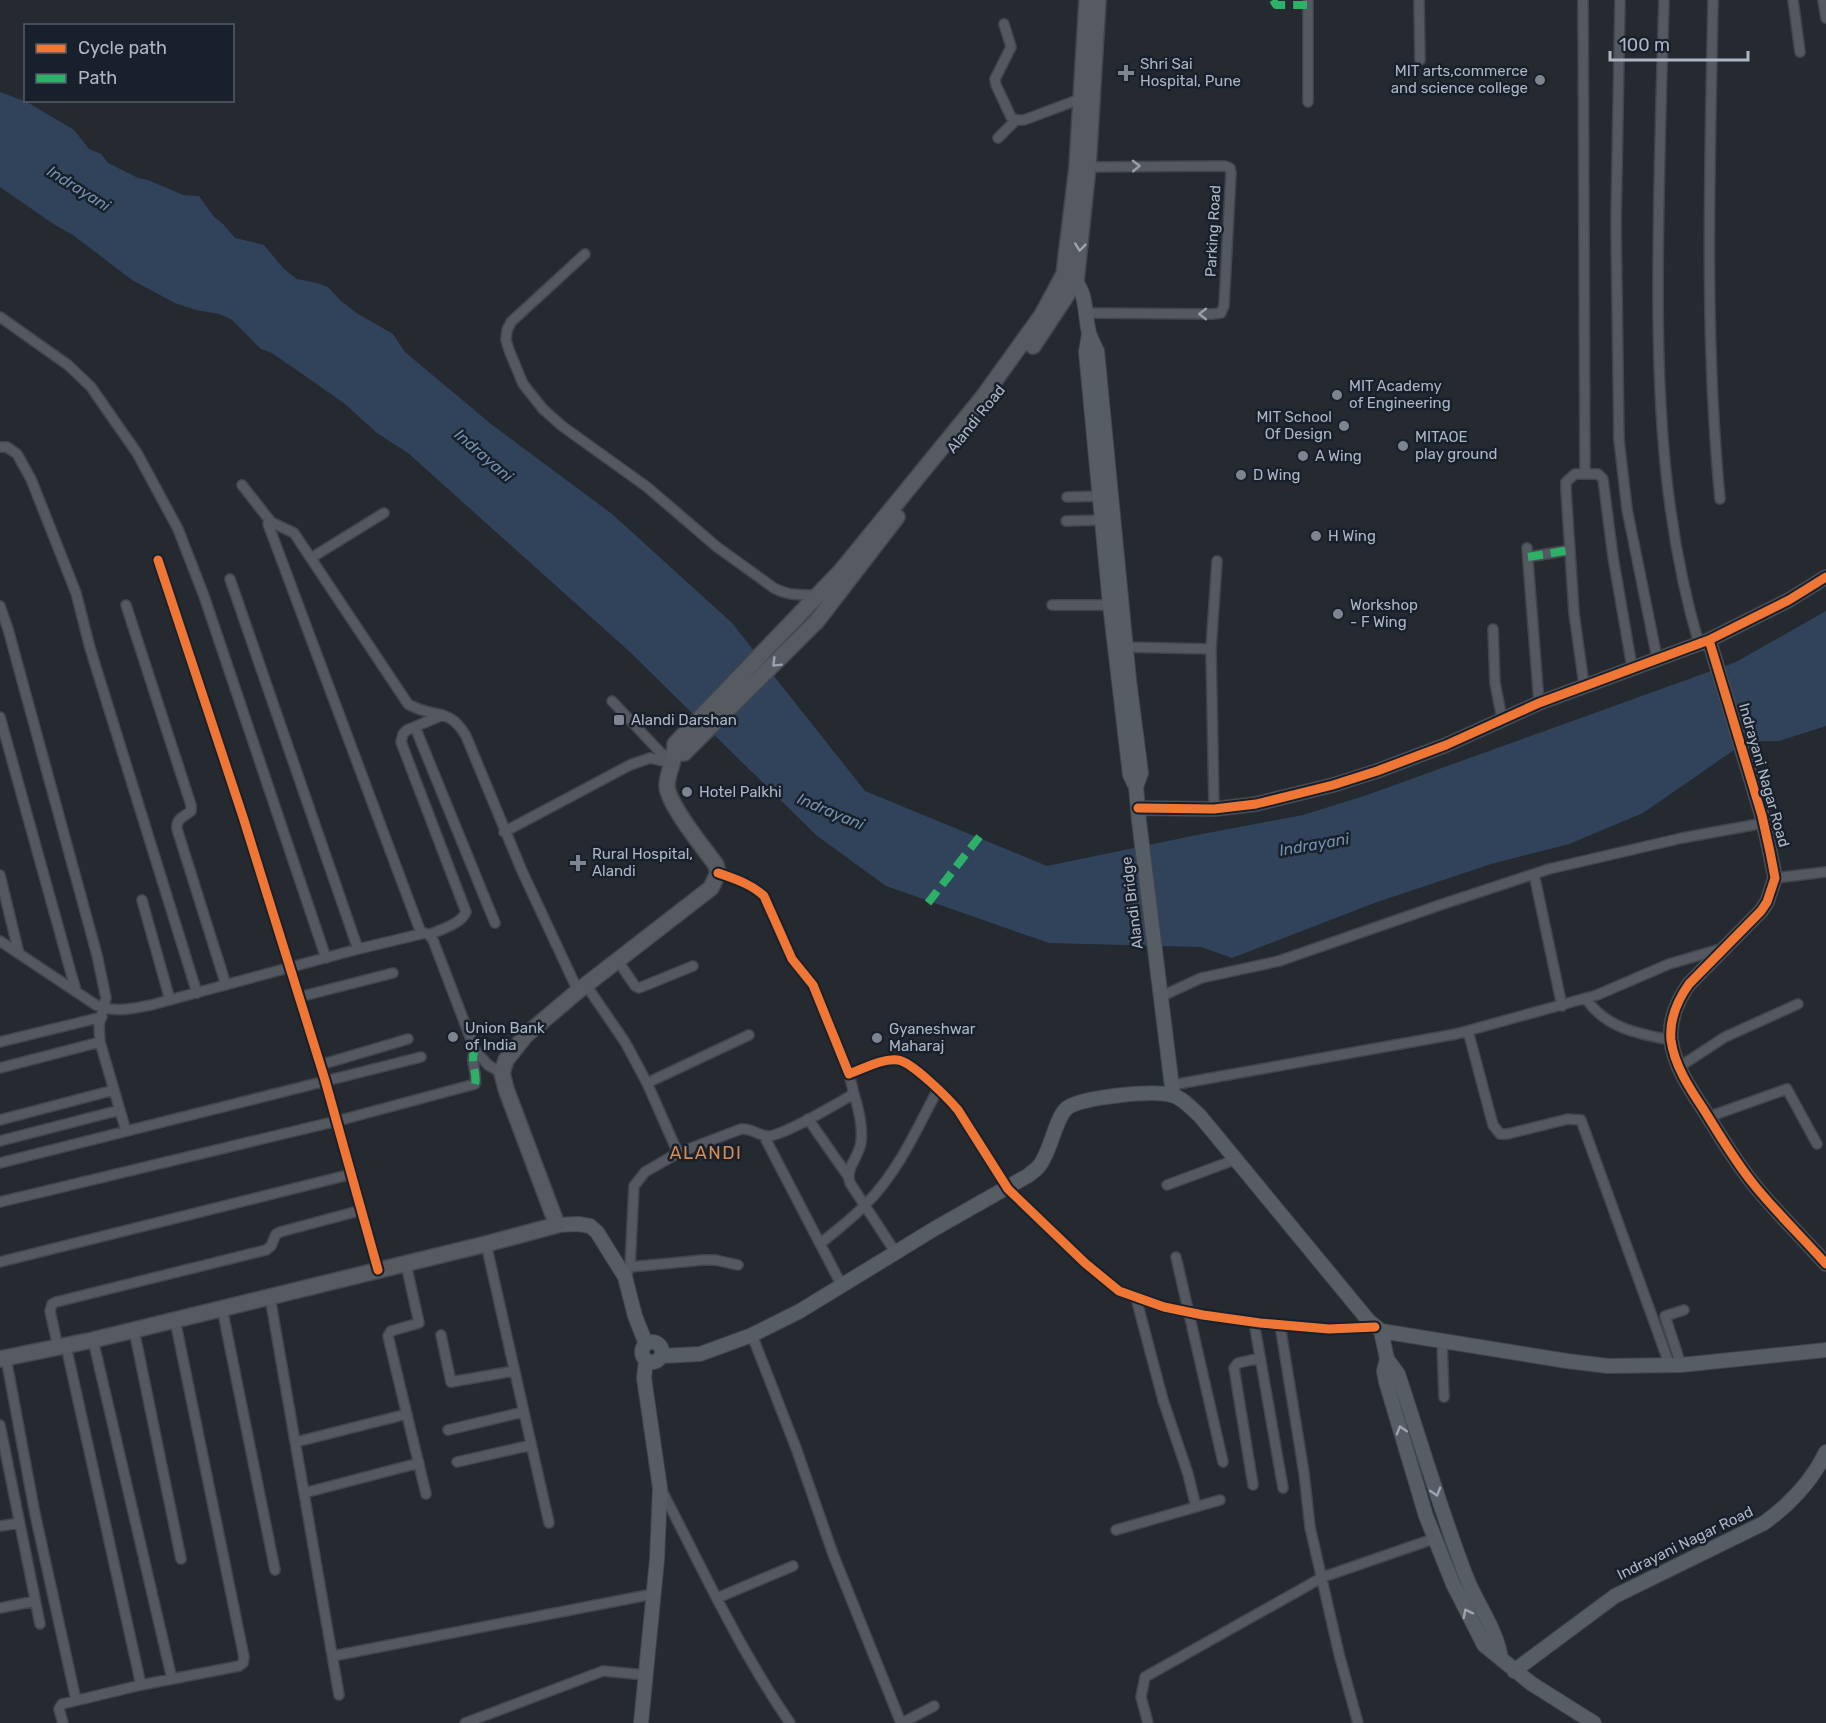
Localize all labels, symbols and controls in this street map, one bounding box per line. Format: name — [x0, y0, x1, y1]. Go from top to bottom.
legend — [24, 24, 234, 102]
scale bar — [1610, 24, 1748, 62]
text: 100 m — [1619, 34, 1670, 56]
text: Cycle path — [78, 37, 167, 59]
place label: Shri Sai Hospital, Pune — [1140, 55, 1241, 90]
place label: MIT arts,commerce and science college — [1391, 62, 1528, 97]
marker: Shri Sai Hospital, Pune — [1117, 64, 1135, 82]
text: Path — [78, 67, 117, 89]
marker: MIT arts,commerce and science college — [1533, 73, 1547, 87]
one-way arrow — [1131, 160, 1140, 173]
water label: Indrayani — [44, 162, 115, 216]
street label: Parking Road — [1202, 185, 1224, 277]
one-way arrow — [1074, 242, 1087, 251]
one-way arrow — [1199, 308, 1208, 320]
place label: MIT Academy of Engineering — [1349, 377, 1451, 412]
street label: Alandi Road — [943, 381, 1009, 457]
marker: MIT Academy of Engineering — [1330, 388, 1344, 402]
place label: MIT School Of Design — [1256, 408, 1332, 443]
marker: MIT School Of Design — [1337, 419, 1351, 433]
water label: Indrayani — [451, 425, 517, 487]
place label: MITAOE play ground — [1415, 428, 1497, 463]
marker: MITAOE play ground — [1396, 439, 1410, 453]
place label: A Wing — [1315, 447, 1362, 465]
marker: A Wing — [1296, 449, 1310, 463]
place label: D Wing — [1253, 466, 1300, 484]
marker: D Wing — [1234, 468, 1248, 482]
place label: H Wing — [1328, 527, 1376, 545]
marker: H Wing — [1309, 529, 1323, 543]
place label: Workshop - F Wing — [1350, 596, 1418, 631]
marker: Workshop - F Wing — [1331, 607, 1345, 621]
one-way arrow — [772, 655, 783, 666]
street label: Indrayani Nagar Road — [1735, 701, 1793, 849]
place label: Alandi Darshan — [631, 711, 737, 729]
marker: Alandi Darshan — [612, 713, 626, 727]
place label: Hotel Palkhi — [699, 783, 782, 801]
marker: Hotel Palkhi — [680, 785, 694, 799]
water label: Indrayani — [794, 789, 868, 834]
water label: Indrayani — [1278, 829, 1352, 860]
place label: Rural Hospital, Alandi — [592, 845, 693, 880]
marker: Rural Hospital, Alandi — [569, 854, 587, 872]
street label: Alandi Bridge — [1117, 856, 1147, 950]
place label: Union Bank of India — [465, 1019, 545, 1054]
place label: Gyaneshwar Maharaj — [889, 1020, 976, 1055]
marker: Union Bank of India — [446, 1030, 460, 1044]
marker: Gyaneshwar Maharaj — [870, 1031, 884, 1045]
district label: ALANDI — [669, 1142, 743, 1164]
one-way arrow — [1396, 1425, 1408, 1436]
one-way arrow — [1429, 1486, 1441, 1497]
street label: Indrayani Nagar Road — [1614, 1502, 1756, 1584]
one-way arrow — [1463, 1609, 1474, 1619]

